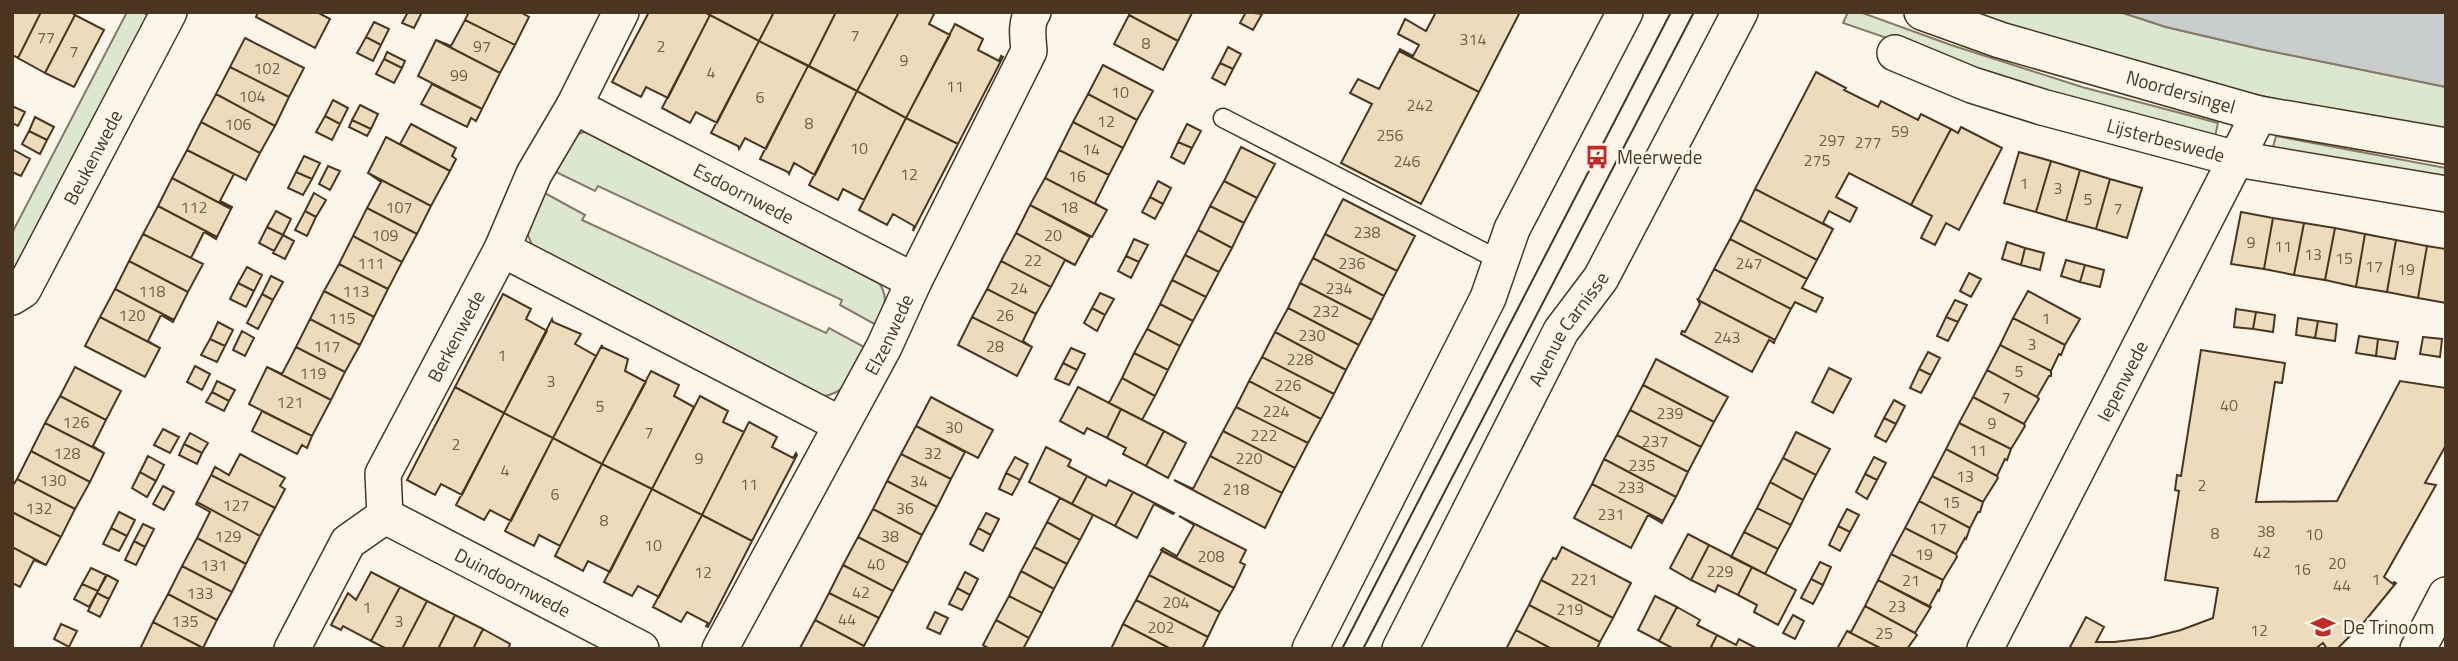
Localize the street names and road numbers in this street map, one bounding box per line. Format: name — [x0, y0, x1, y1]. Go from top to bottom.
street label: Noordersingel — [2123, 62, 2239, 121]
street label: Beukenwede — [55, 104, 129, 210]
street label: Lijsterbeswede — [2104, 110, 2228, 169]
street label: Esdoornwede — [689, 155, 800, 231]
street label: Avenue Carnisse — [1520, 267, 1616, 391]
street label: Berkenwede — [419, 285, 492, 387]
street label: Elzenwede — [856, 289, 920, 380]
street label: Iepenwede — [2089, 335, 2155, 426]
street label: Duindoornwede — [450, 540, 576, 624]

